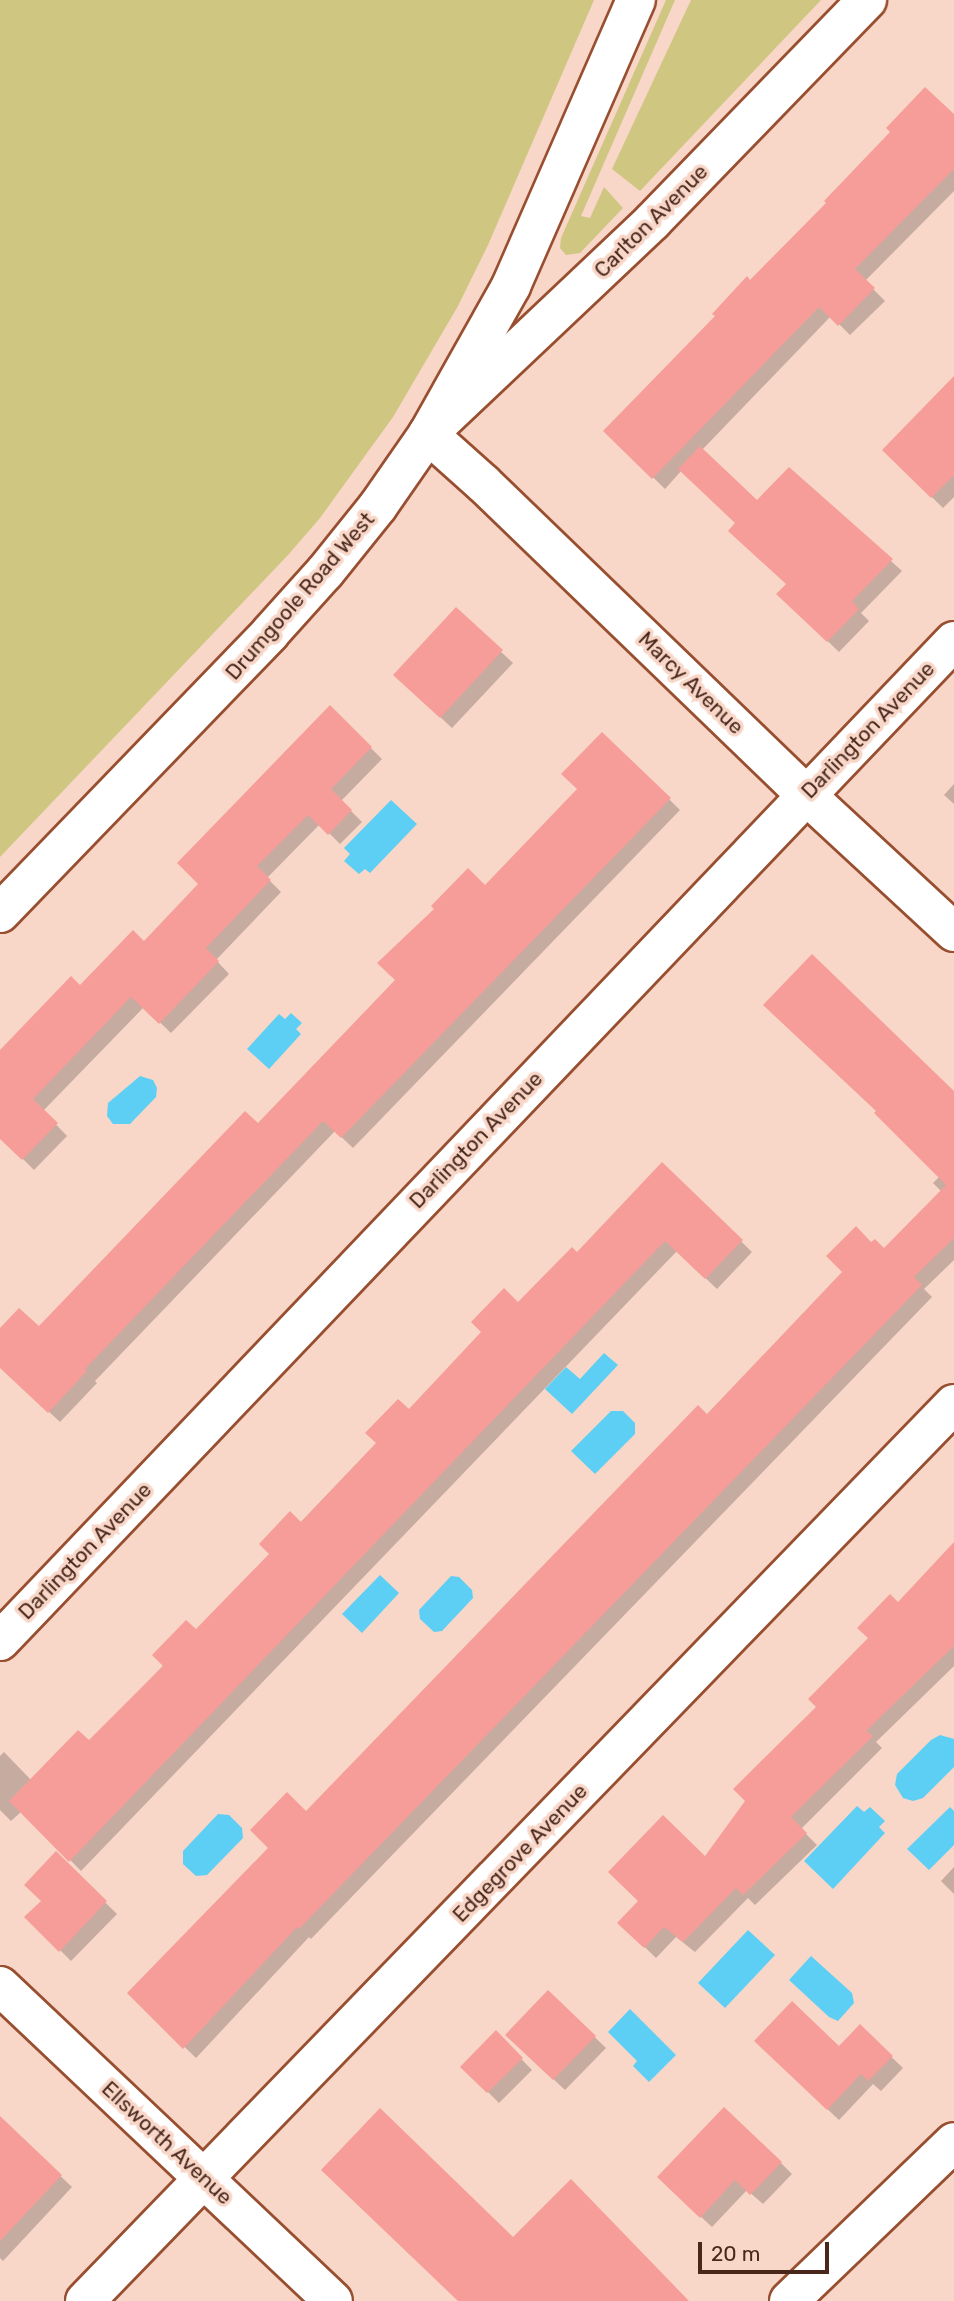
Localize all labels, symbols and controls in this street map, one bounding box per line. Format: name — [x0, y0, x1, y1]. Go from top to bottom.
street label: Carlton Avenue — [589, 159, 713, 283]
street label: Drumgoole Road West — [220, 507, 380, 685]
street label: Marcy Avenue — [633, 626, 749, 740]
street label: Darlington Avenue — [796, 656, 940, 804]
street label: Darlington Avenue — [404, 1066, 548, 1214]
street label: Darlington Avenue — [13, 1477, 157, 1625]
street label: Edgegrove Avenue — [447, 1778, 593, 1928]
street label: Ellsworth Avenue — [96, 2076, 238, 2210]
scale bar — [702, 2228, 833, 2272]
text: 20 m — [711, 2241, 760, 2266]

